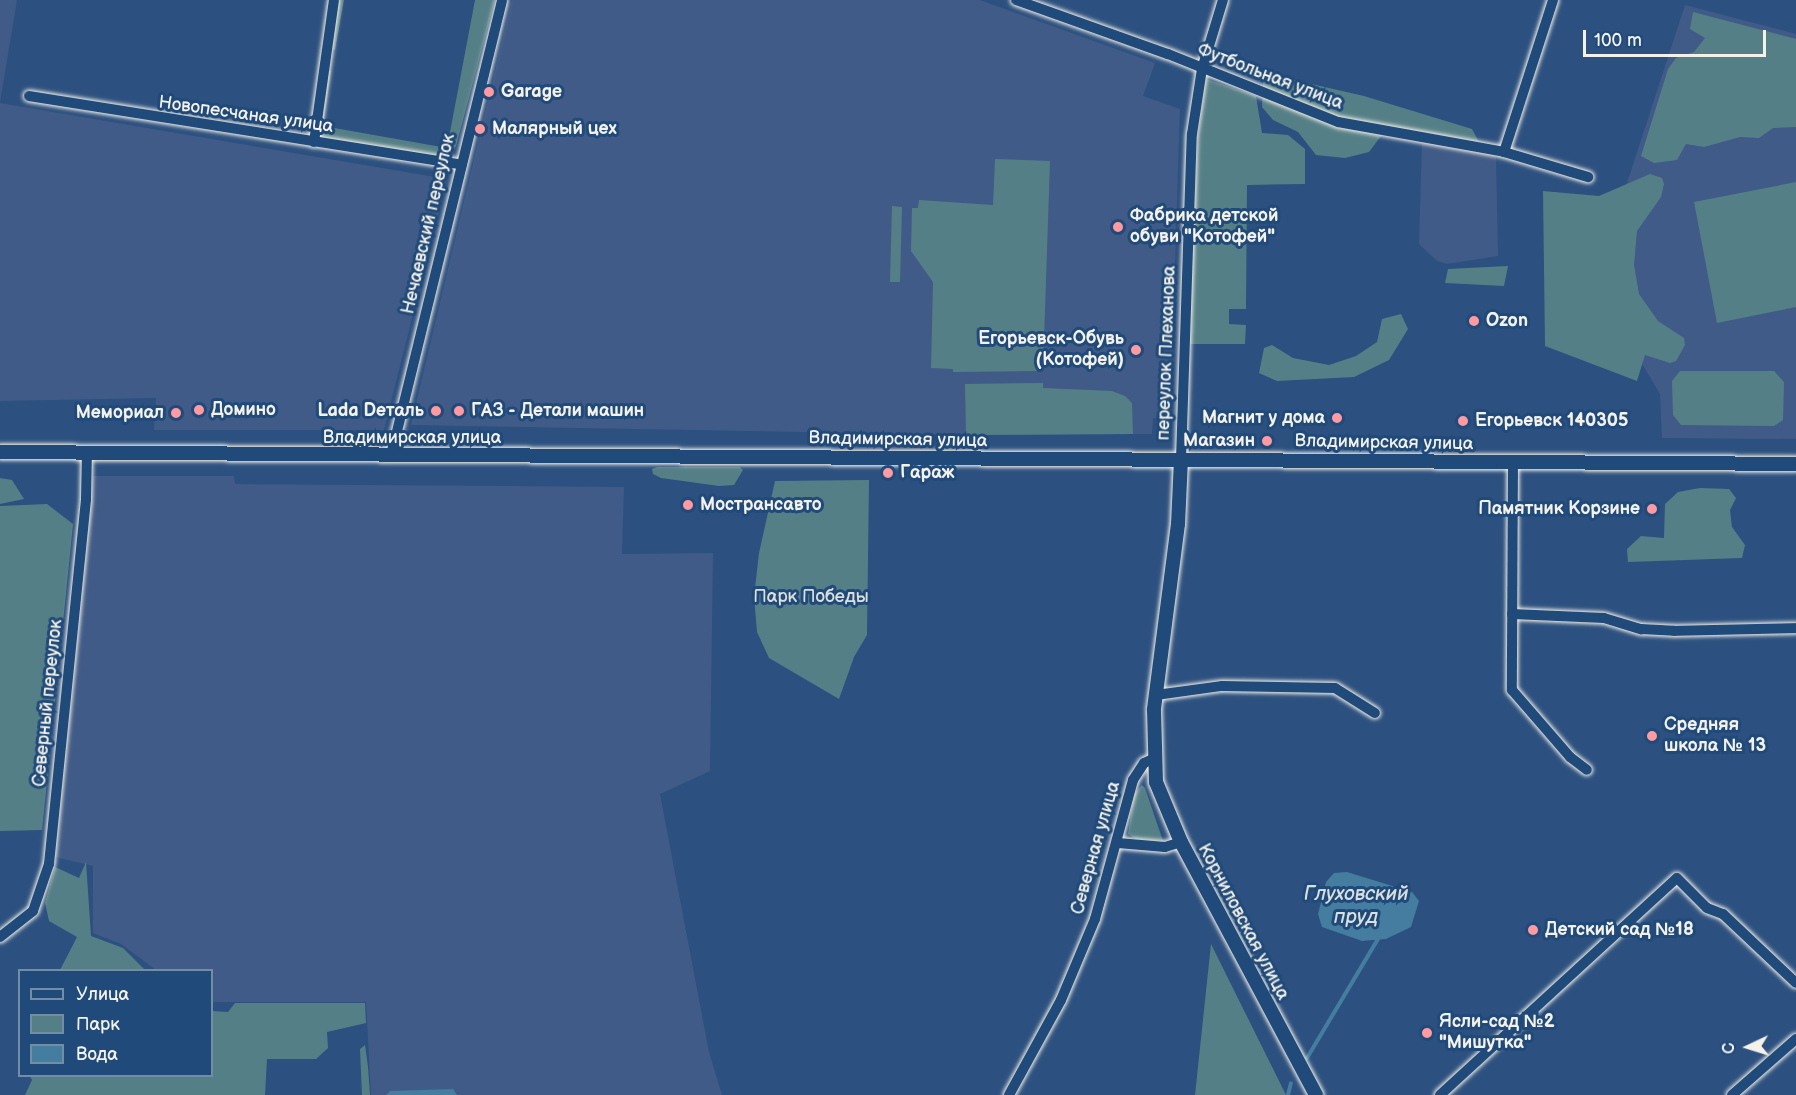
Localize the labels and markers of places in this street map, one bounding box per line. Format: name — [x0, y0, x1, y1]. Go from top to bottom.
place label: Garage — [501, 81, 562, 103]
marker: Garage — [482, 85, 496, 99]
place label: Малярный цех — [492, 118, 617, 140]
marker: Малярный цех — [473, 122, 487, 136]
place label: Фабрика детской обуви "Котофей" — [1130, 206, 1278, 248]
marker: Фабрика детской обуви "Котофей" — [1111, 220, 1125, 234]
place label: Ozon — [1486, 310, 1528, 332]
marker: Ozon — [1467, 314, 1481, 328]
place label: Егорьевск-Обувь (Котофей) — [978, 329, 1124, 372]
marker: Егорьевск-Обувь (Котофей) — [1129, 343, 1143, 357]
place label: Домино — [211, 399, 276, 421]
place label: Lada Dеталь — [317, 400, 424, 422]
place label: ГАЗ - Детали машин — [471, 400, 644, 422]
place label: Мемориал — [76, 402, 164, 424]
marker: Домино — [192, 403, 206, 417]
marker: Lada Dеталь — [429, 404, 443, 418]
marker: ГАЗ - Детали машин — [452, 404, 466, 418]
marker: Мемориал — [169, 406, 183, 420]
place label: Магнит у дома — [1202, 407, 1325, 429]
place label: Егорьевск 140305 — [1475, 410, 1628, 432]
marker: Магнит у дома — [1330, 411, 1344, 425]
marker: Егорьевск 140305 — [1456, 414, 1470, 428]
place label: Магазин — [1183, 430, 1255, 452]
marker: Магазин — [1260, 434, 1274, 448]
place label: Гараж — [900, 462, 954, 484]
marker: Гараж — [881, 466, 895, 480]
place label: Мострансавто — [700, 494, 822, 516]
marker: Мострансавто — [681, 498, 695, 512]
place label: Памятник Корзине — [1478, 498, 1640, 520]
marker: Памятник Корзине — [1645, 502, 1659, 516]
place label: Средняя школа № 13 — [1664, 715, 1766, 758]
marker: Средняя школа № 13 — [1645, 729, 1659, 743]
place label: Детский сад №18 — [1545, 919, 1694, 941]
marker: Детский сад №18 — [1526, 923, 1540, 937]
place label: Ясли-сад №2 "Мишутка" — [1439, 1012, 1555, 1054]
marker: Ясли-сад №2 "Мишутка" — [1420, 1026, 1434, 1040]

